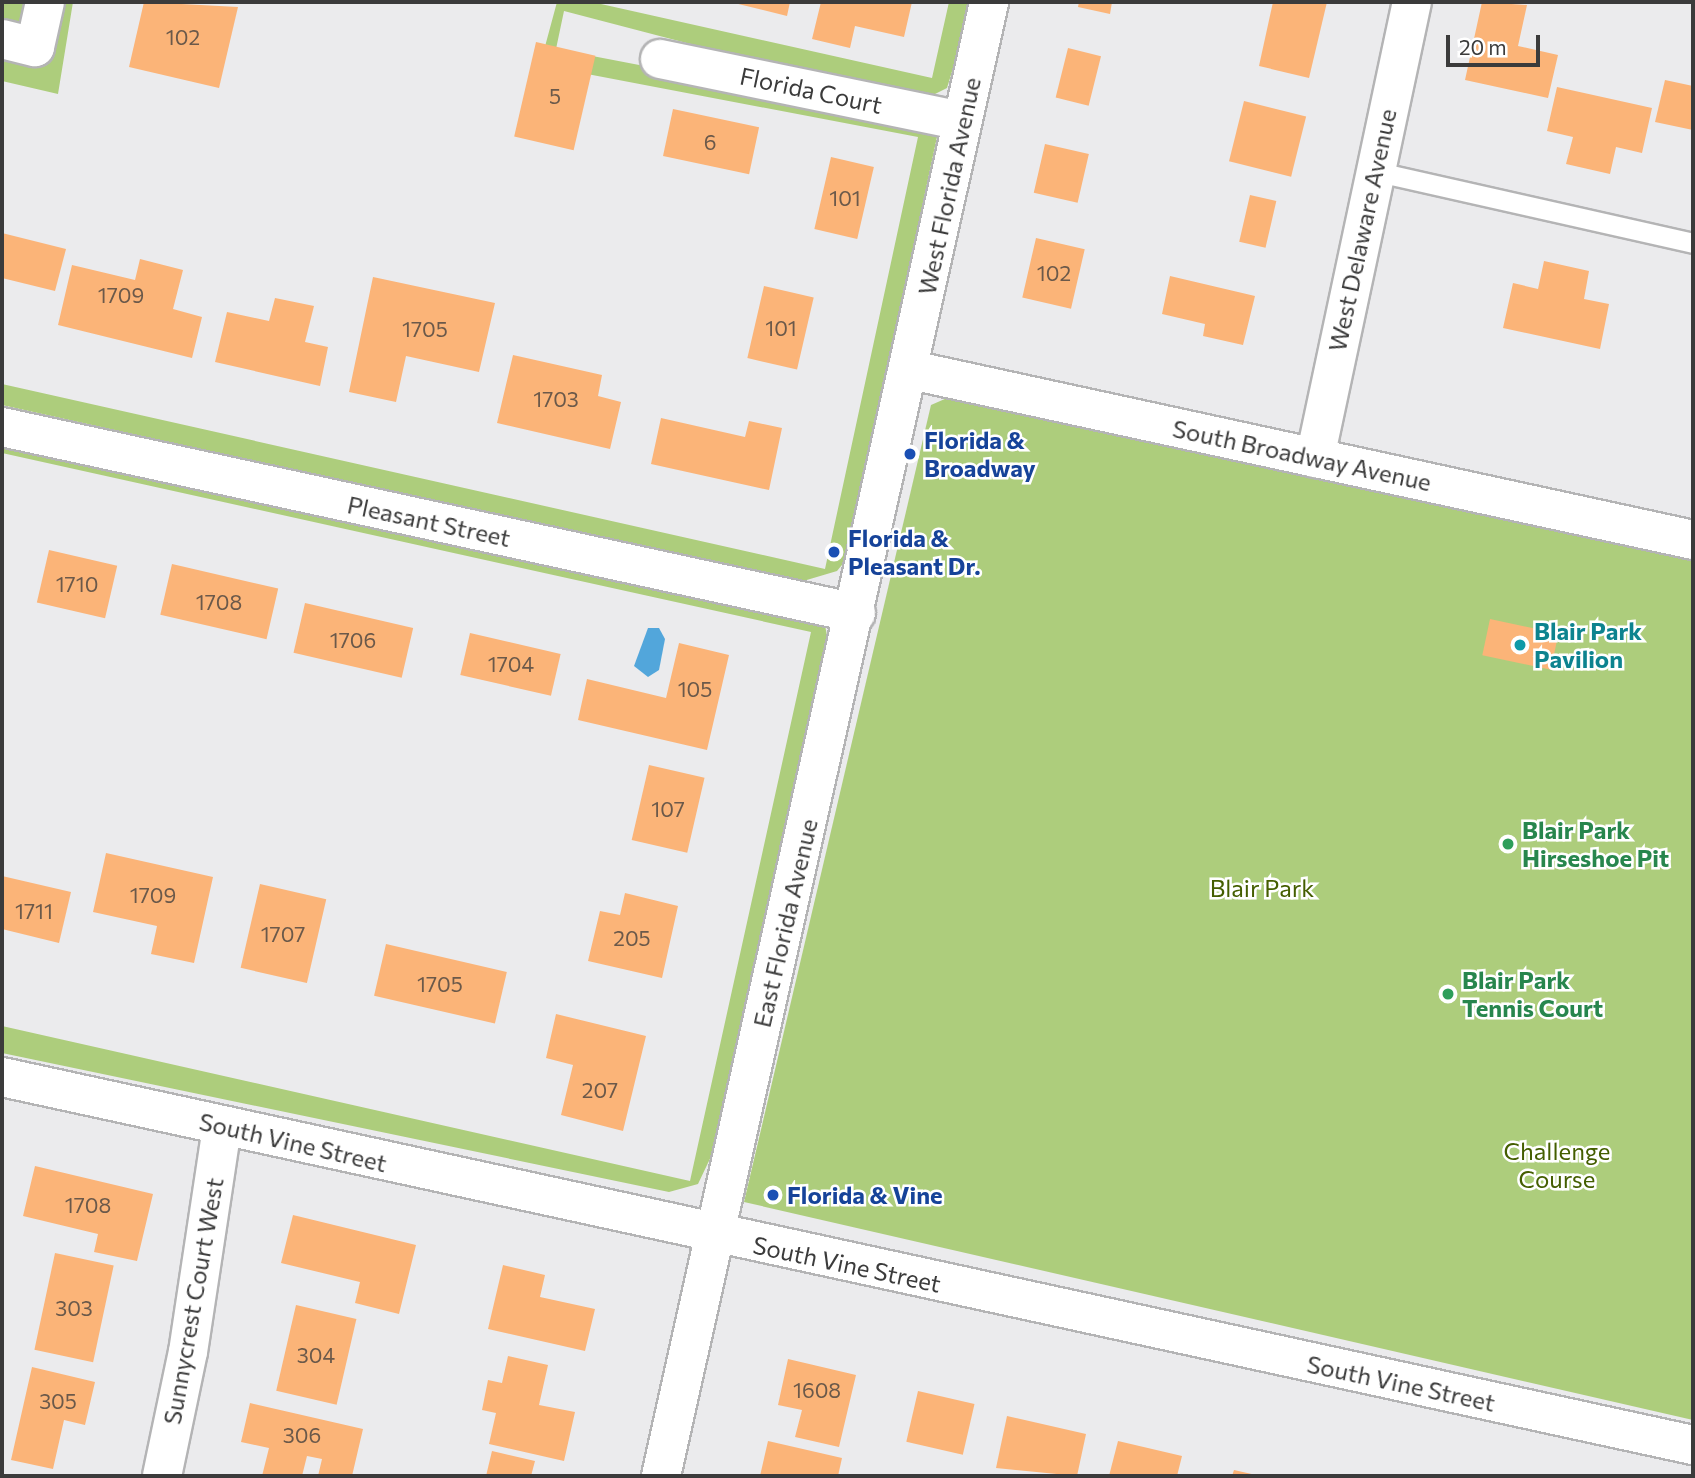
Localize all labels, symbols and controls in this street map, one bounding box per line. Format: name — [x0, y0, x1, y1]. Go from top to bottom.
scale bar — [1450, 21, 1544, 65]
house number: 102 — [166, 24, 200, 50]
text: 20 m — [1459, 34, 1507, 59]
street label: Florida Court — [737, 61, 885, 119]
street label: West Florida Avenue — [912, 75, 986, 297]
house number: 5 — [549, 83, 561, 109]
street label: West Delaware Avenue — [1322, 106, 1402, 354]
house number: 6 — [704, 129, 716, 155]
house number: 101 — [829, 185, 861, 211]
house number: 102 — [1037, 260, 1071, 286]
house number: 1709 — [98, 282, 144, 308]
house number: 101 — [765, 315, 797, 341]
house number: 1705 — [402, 316, 448, 342]
house number: 1703 — [533, 386, 579, 412]
street label: South Broadway Avenue — [1170, 414, 1434, 496]
place label: Florida & Broadway — [924, 426, 1036, 482]
marker: Florida & Broadway — [902, 446, 918, 462]
street label: Pleasant Street — [345, 490, 513, 552]
place label: Florida & Pleasant Dr. — [848, 524, 980, 580]
marker: Florida & Pleasant Dr. — [826, 544, 842, 560]
house number: 1710 — [56, 571, 98, 597]
house number: 1708 — [196, 589, 242, 615]
place label: Blair Park Pavilion — [1534, 617, 1642, 673]
house number: 1706 — [330, 627, 376, 653]
marker: Blair Park Pavilion — [1512, 637, 1528, 653]
house number: 1704 — [488, 651, 534, 677]
house number: 105 — [678, 676, 712, 702]
house number: 107 — [651, 796, 685, 822]
street label: East Florida Avenue — [747, 816, 823, 1030]
place label: Blair Park Hirseshoe Pit — [1522, 816, 1669, 872]
marker: Blair Park Hirseshoe Pit — [1500, 836, 1516, 852]
park label: Blair Park — [1210, 874, 1314, 902]
house number: 1709 — [130, 882, 176, 908]
house number: 1711 — [15, 898, 53, 924]
house number: 1707 — [261, 921, 305, 947]
house number: 205 — [613, 925, 651, 951]
place label: Blair Park Tennis Court — [1462, 966, 1603, 1022]
house number: 1705 — [417, 971, 463, 997]
marker: Blair Park Tennis Court — [1440, 986, 1456, 1002]
house number: 207 — [582, 1077, 618, 1103]
street label: South Vine Street — [196, 1106, 390, 1178]
park label: Challenge Course — [1504, 1137, 1610, 1193]
street label: Sunnycrest Court West — [157, 1175, 229, 1427]
place label: Florida & Vine — [787, 1181, 943, 1209]
marker: Florida & Vine — [765, 1187, 781, 1203]
house number: 1708 — [65, 1192, 111, 1218]
street label: South Vine Street — [750, 1230, 944, 1298]
house number: 303 — [55, 1295, 93, 1321]
house number: 304 — [297, 1342, 335, 1368]
street label: South Vine Street — [1304, 1349, 1498, 1417]
house number: 1608 — [793, 1377, 841, 1403]
house number: 305 — [39, 1388, 77, 1414]
house number: 306 — [283, 1422, 321, 1448]

